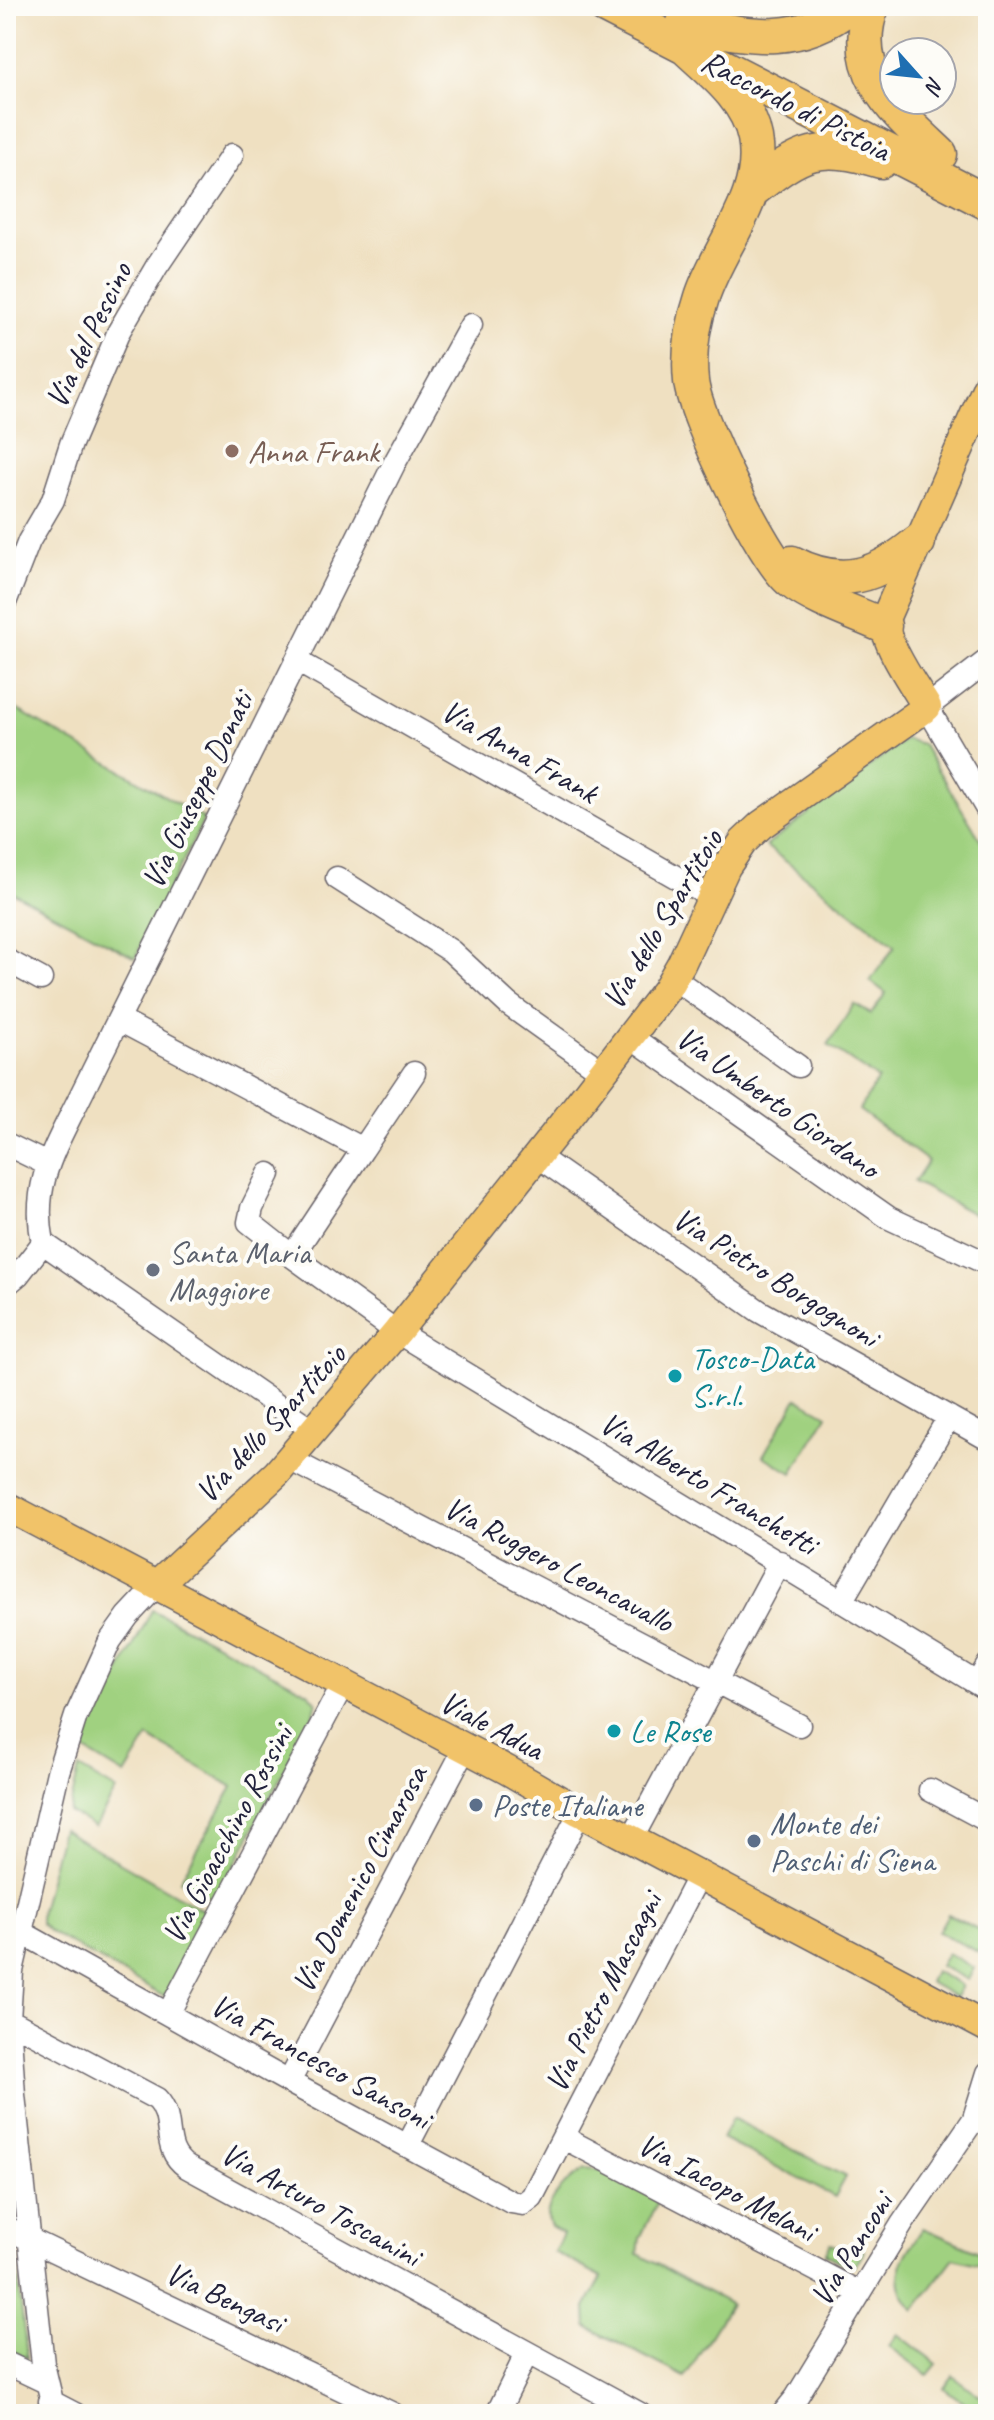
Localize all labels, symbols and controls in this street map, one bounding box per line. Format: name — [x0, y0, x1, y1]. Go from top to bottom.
north arrow — [878, 36, 958, 116]
street label: Raccordo di Pistoia — [694, 40, 899, 172]
text: N — [918, 72, 950, 100]
street label: Via del Pescino — [36, 254, 142, 415]
place label: Anna Frank — [248, 431, 382, 472]
marker: Anna Frank — [223, 442, 241, 460]
street label: Via Giuseppe Donati — [132, 682, 264, 895]
street label: Via Anna Frank — [434, 690, 607, 814]
street label: Via dello Spartitoio — [593, 820, 733, 1017]
street label: Via Umberto Giordano — [668, 1017, 890, 1190]
street label: Via Pietro Borgognoni — [665, 1198, 889, 1359]
place label: Santa Maria Maggiore — [169, 1232, 312, 1310]
marker: Santa Maria Maggiore — [144, 1261, 162, 1279]
street label: Via dello Spartitoio — [186, 1334, 356, 1511]
place label: Tosco-Data S.r.l. — [691, 1338, 816, 1416]
marker: Tosco-Data S.r.l. — [666, 1367, 684, 1385]
street label: Via Alberto Franchetti — [593, 1402, 828, 1566]
street label: Via Ruggero Leoncavallo — [437, 1487, 682, 1643]
street label: Viale Adua — [433, 1681, 552, 1771]
place label: Le Rose — [630, 1711, 713, 1752]
street label: Via Gioacchino Rossini — [153, 1715, 304, 1950]
marker: Le Rose — [605, 1722, 623, 1740]
street label: Via Domenico Cimarosa — [282, 1757, 437, 2000]
place label: Poste Italiane — [492, 1785, 645, 1826]
marker: Poste Italiane — [467, 1796, 485, 1814]
place label: Monte dei Paschi di Siena — [770, 1803, 937, 1881]
marker: Monte dei Paschi di Siena — [745, 1832, 763, 1850]
street label: Via Pietro Mascagni — [535, 1882, 673, 2099]
street label: Via Francesco Sansoni — [204, 1984, 441, 2141]
street label: Via Iacopo Melani — [631, 2124, 826, 2253]
street label: Via Arturo Toscanini — [214, 2133, 431, 2278]
street label: Via Panconi — [801, 2181, 904, 2314]
street label: Via Bengasi — [159, 2252, 294, 2344]

